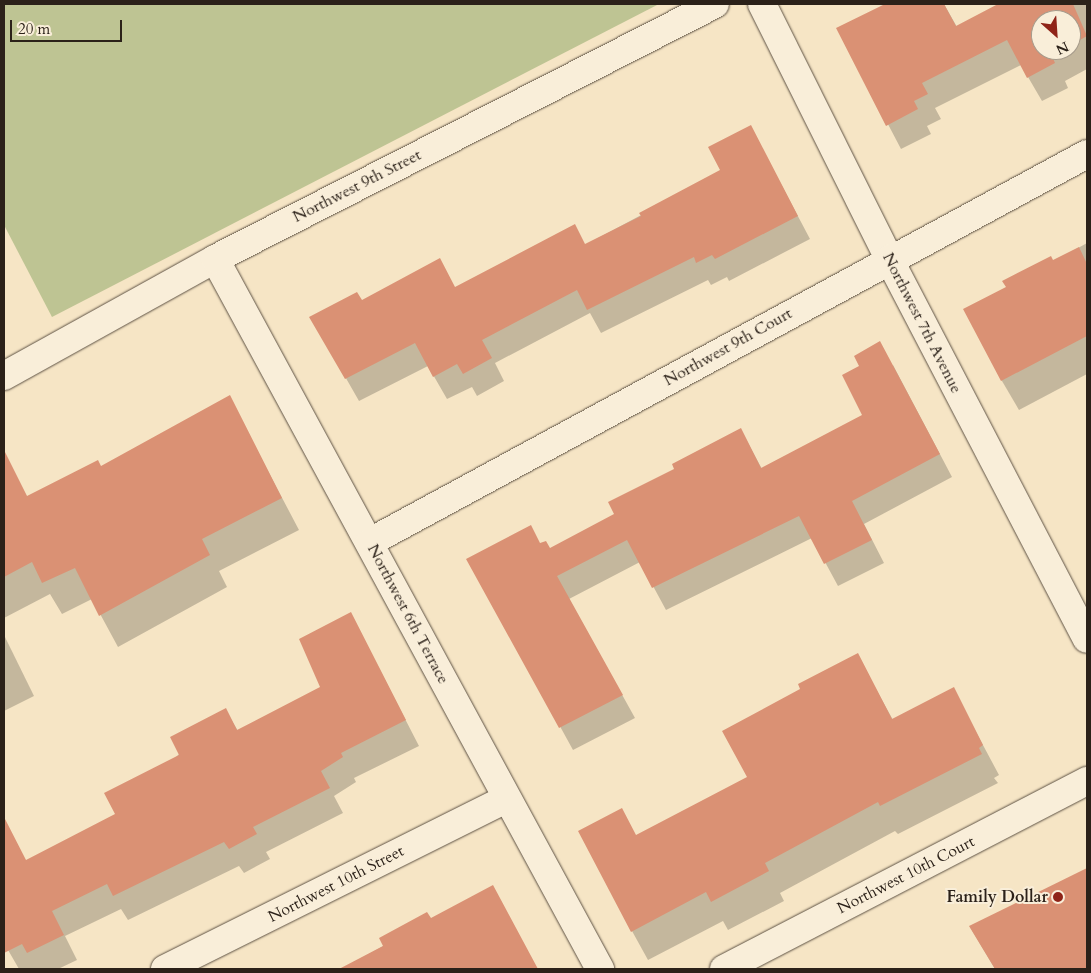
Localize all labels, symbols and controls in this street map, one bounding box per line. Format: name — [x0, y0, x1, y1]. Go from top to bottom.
scale bar — [12, 10, 125, 42]
north arrow — [1031, 10, 1081, 60]
text: 20 m — [18, 19, 50, 39]
text: N — [1053, 37, 1072, 59]
street label: Northwest 9th Street — [290, 145, 424, 227]
street label: Northwest 7th Avenue — [878, 250, 966, 396]
street label: Northwest 9th Court — [661, 304, 795, 390]
street label: Northwest 6th Terrace — [363, 541, 453, 687]
street label: Northwest 10th Court — [834, 832, 978, 918]
street label: Northwest 10th Street — [265, 841, 407, 927]
place label: Family Dollar — [946, 887, 1048, 907]
marker: Family Dollar — [1052, 891, 1064, 903]

